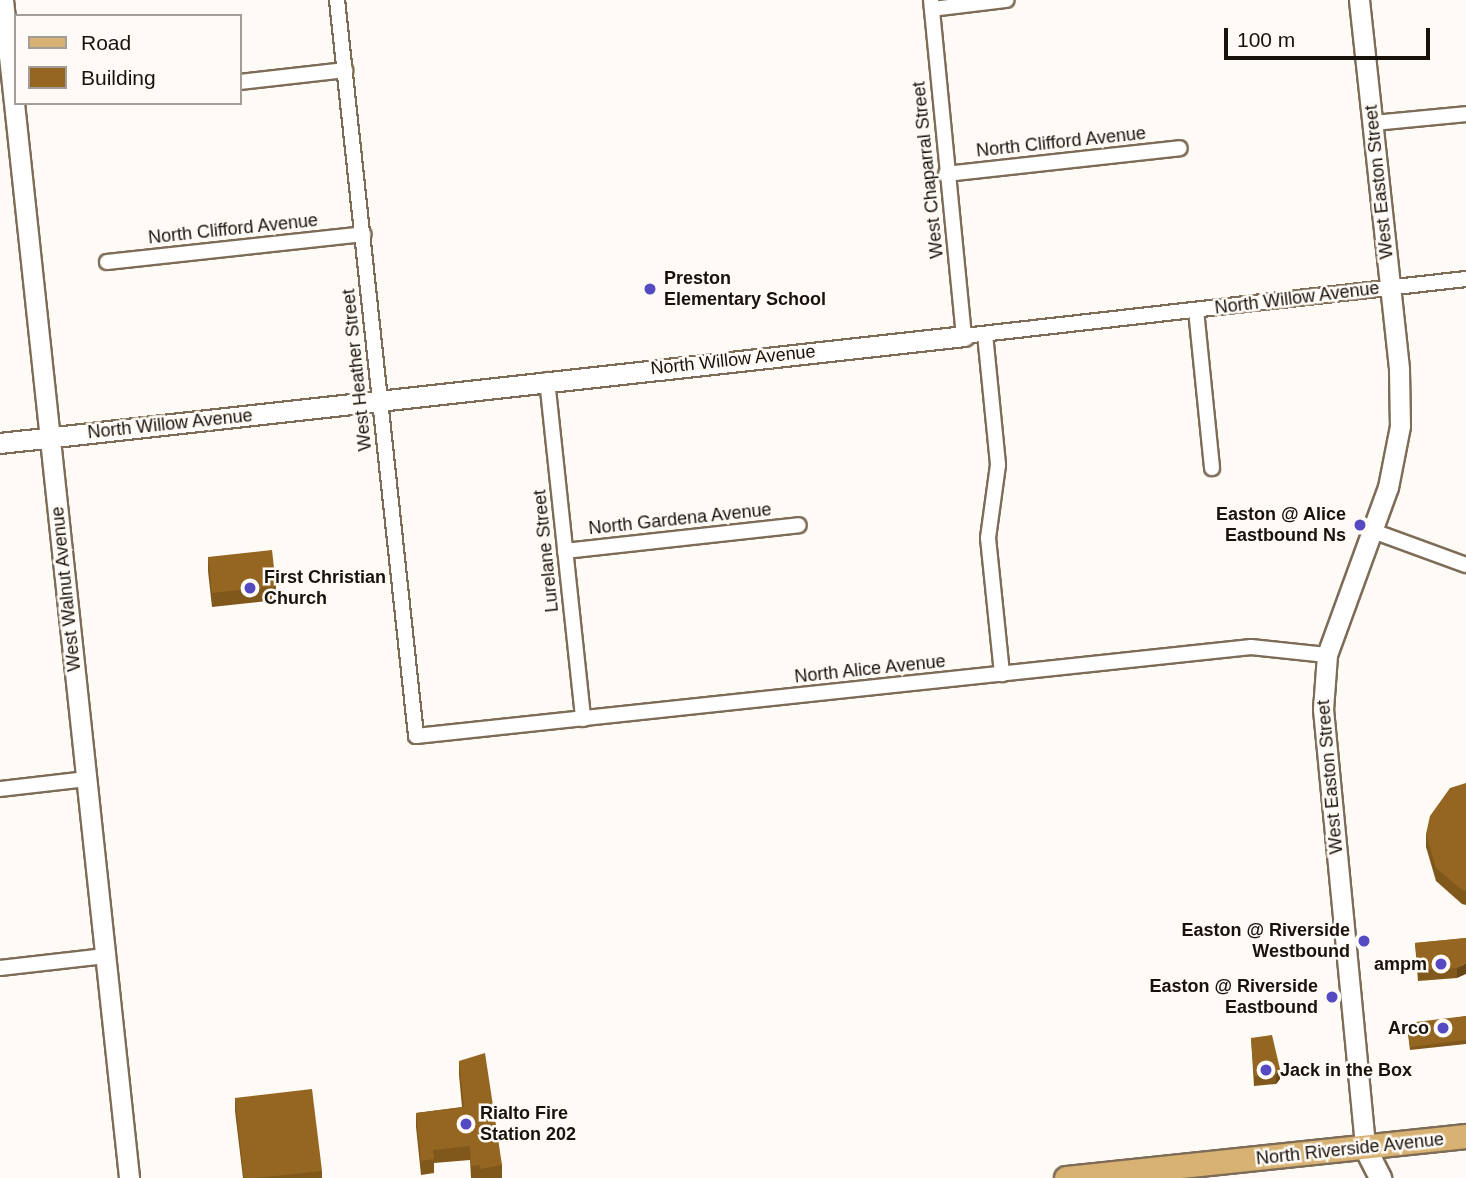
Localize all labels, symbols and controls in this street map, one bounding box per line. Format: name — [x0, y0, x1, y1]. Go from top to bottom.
legend — [14, 14, 242, 105]
scale bar — [1228, 14, 1434, 58]
text: 100 m — [1237, 28, 1295, 51]
text: Road — [81, 31, 131, 54]
text: Building — [81, 66, 156, 89]
street label: West Chaparral Street — [908, 80, 948, 260]
street label: West Easton Street — [1360, 104, 1398, 260]
street label: North Clifford Avenue — [975, 122, 1147, 162]
street label: North Clifford Avenue — [147, 209, 319, 249]
place label: Preston Elementary School — [664, 268, 826, 310]
street label: North Willow Avenue — [1213, 277, 1381, 319]
marker: Preston Elementary School — [642, 281, 658, 297]
street label: West Heather Street — [338, 288, 376, 452]
street label: North Willow Avenue — [649, 341, 817, 379]
street label: North Willow Avenue — [86, 405, 254, 443]
street label: Lurelane Street — [529, 489, 563, 613]
street label: North Gardena Avenue — [587, 499, 773, 539]
place label: Easton @ Alice Eastbound Ns — [1215, 504, 1346, 546]
street label: West Walnut Avenue — [47, 505, 85, 673]
marker: Easton @ Alice Eastbound Ns — [1352, 517, 1368, 533]
place label: First Christian Church — [264, 567, 386, 610]
marker: First Christian Church — [242, 580, 258, 596]
street label: North Alice Avenue — [792, 650, 948, 688]
street label: West Easton Street — [1312, 699, 1348, 855]
place label: Easton @ Riverside Westbound — [1181, 920, 1350, 962]
marker: Easton @ Riverside Westbound — [1356, 933, 1372, 949]
place label: ampm — [1374, 953, 1427, 975]
marker: ampm — [1433, 956, 1449, 972]
place label: Easton @ Riverside Eastbound — [1149, 976, 1318, 1018]
marker: Easton @ Riverside Eastbound — [1324, 989, 1340, 1005]
place label: Arco — [1388, 1017, 1429, 1039]
marker: Arco — [1435, 1020, 1451, 1036]
place label: Jack in the Box — [1280, 1059, 1412, 1081]
marker: Jack in the Box — [1258, 1062, 1274, 1078]
place label: Rialto Fire Station 202 — [480, 1103, 576, 1146]
marker: Rialto Fire Station 202 — [458, 1116, 474, 1132]
street label: North Riverside Avenue — [1255, 1128, 1445, 1170]

